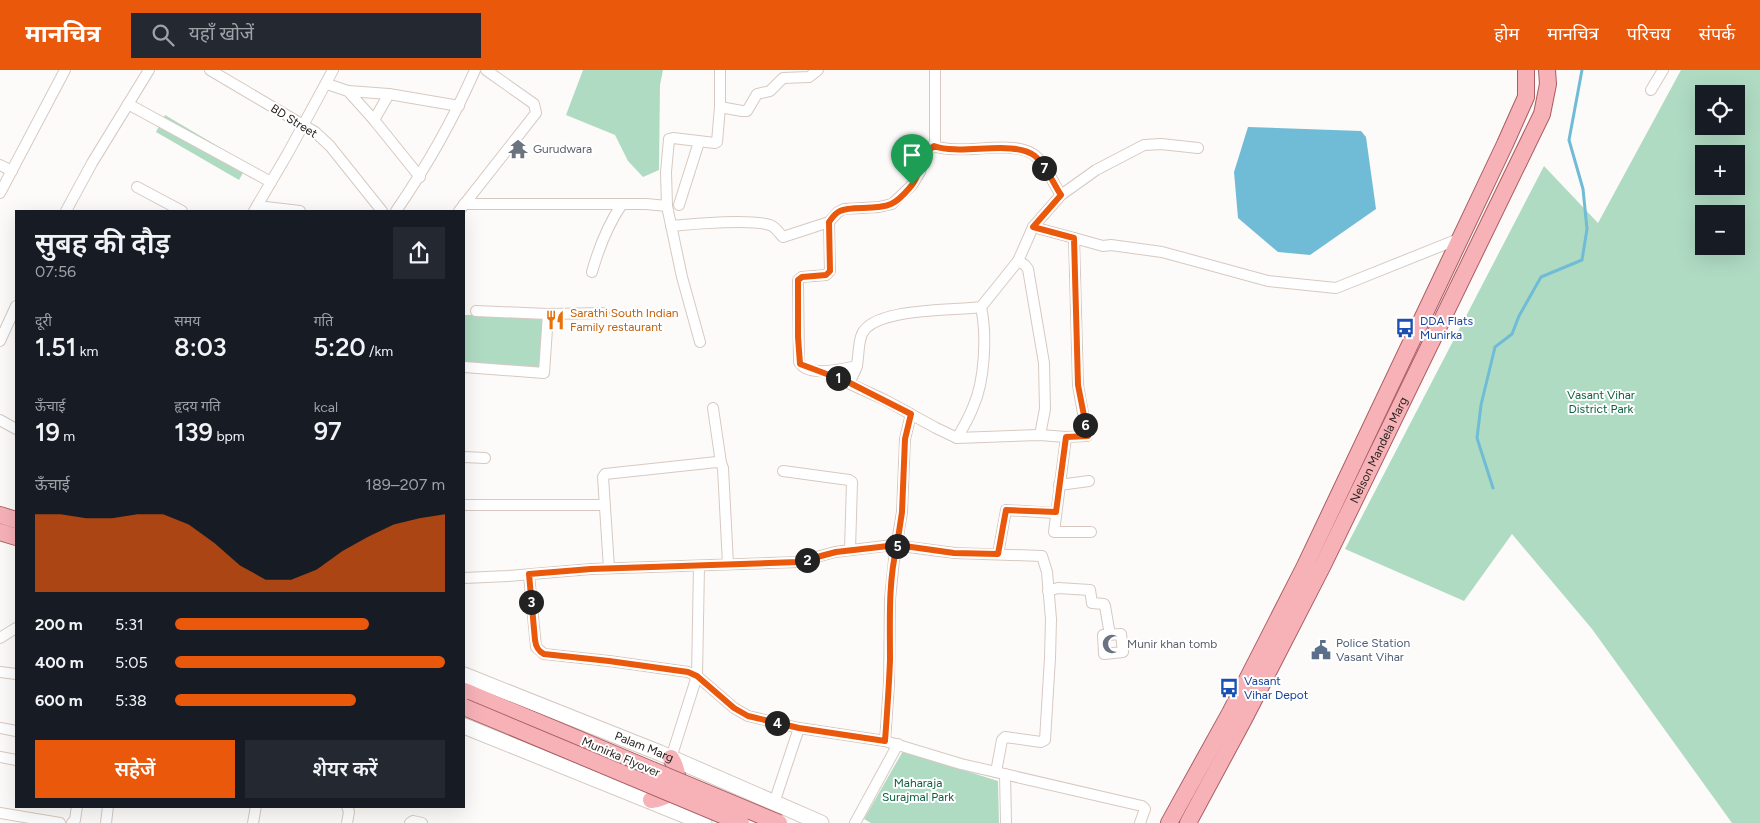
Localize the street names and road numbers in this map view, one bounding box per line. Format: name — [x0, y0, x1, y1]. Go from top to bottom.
street label: BD Street — [268, 101, 320, 141]
street label: Nelson Mandela Marg — [1347, 395, 1411, 505]
street label: Palam Marg — [613, 729, 676, 765]
street label: Munirka Flyover — [580, 734, 662, 780]

